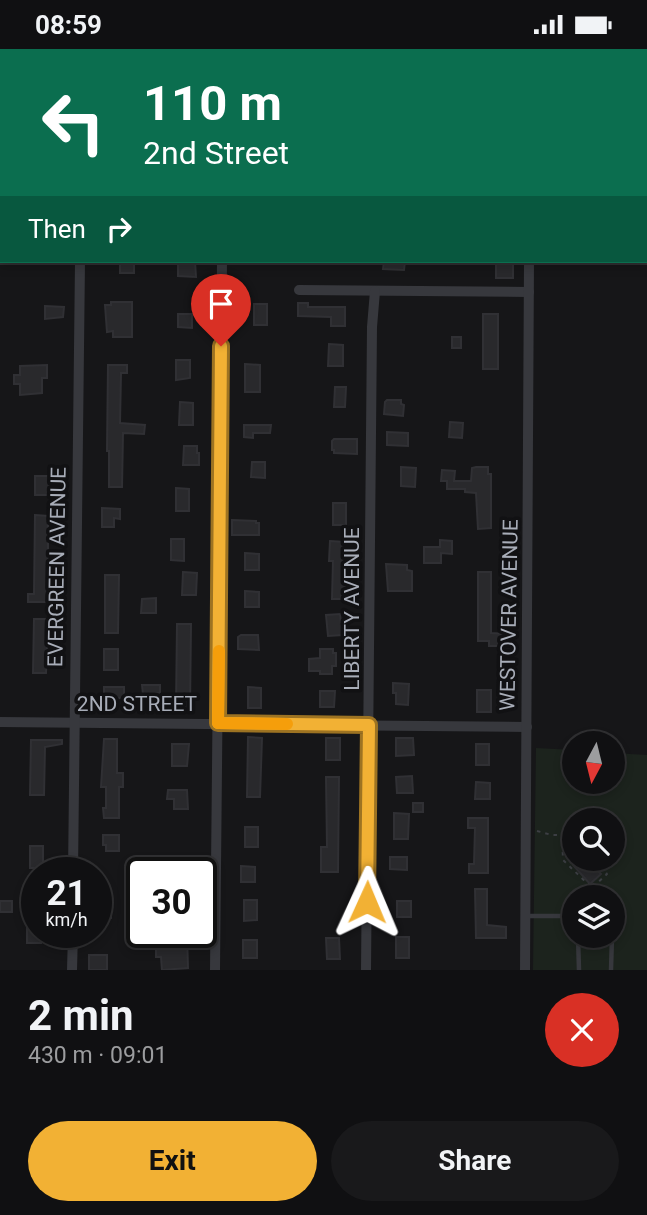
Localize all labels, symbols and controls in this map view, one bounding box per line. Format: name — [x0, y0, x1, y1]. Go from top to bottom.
text: 08:59 — [35, 10, 102, 40]
text: 110 m — [143, 75, 282, 132]
icon: left — [28, 77, 119, 168]
text: 2nd Street — [143, 134, 289, 172]
icon: right — [100, 210, 138, 248]
text: Then — [28, 214, 86, 244]
pin — [191, 274, 251, 346]
icon: arrive — [202, 285, 240, 323]
street label: EVERGREEN AVENUE — [43, 467, 71, 667]
street label: WESTOVER AVENUE — [495, 519, 523, 711]
street label: LIBERTY AVENUE — [340, 527, 364, 691]
street label: 2ND STREET — [77, 692, 198, 716]
north arrow — [562, 731, 625, 795]
map controls — [562, 731, 625, 948]
button: search — [562, 808, 625, 871]
speed limit sign: 30 — [126, 857, 217, 948]
position arrow — [330, 865, 404, 939]
text: 21 — [46, 873, 87, 914]
button: layers — [562, 885, 625, 948]
text: km/h — [45, 909, 88, 930]
text: 2 min — [28, 991, 134, 1040]
button: close — [545, 993, 619, 1067]
text: 430 m · 09:01 — [28, 1042, 167, 1069]
button: Exit — [28, 1121, 317, 1201]
button: Share — [331, 1121, 619, 1201]

